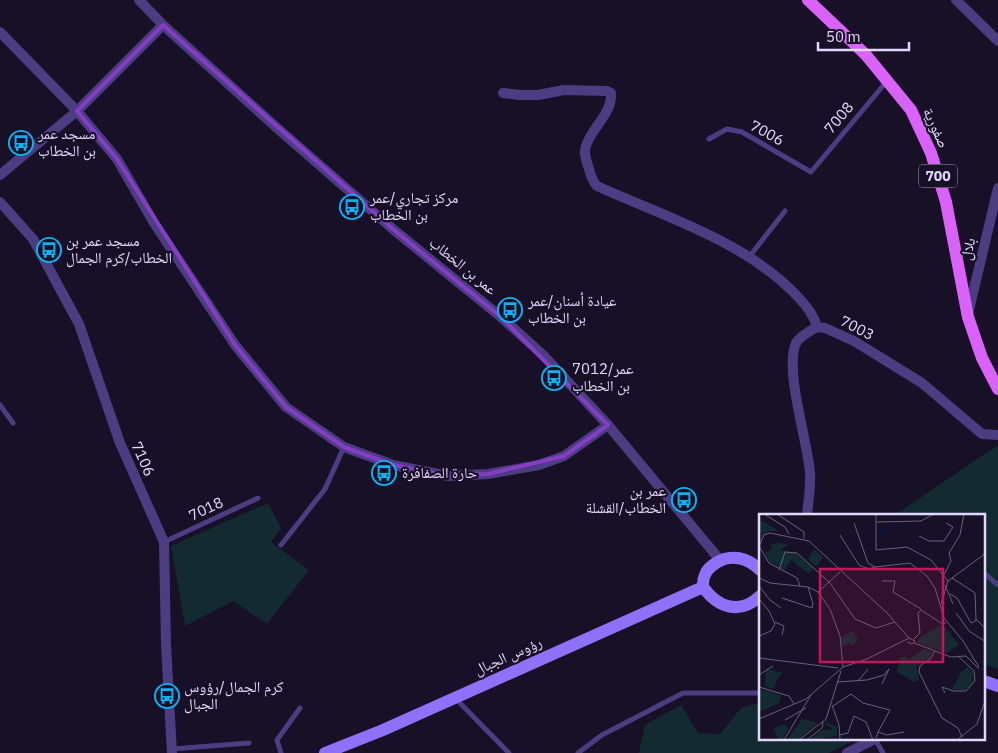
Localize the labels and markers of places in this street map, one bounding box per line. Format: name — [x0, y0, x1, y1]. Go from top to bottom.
place label: مسجد عمر بن الخطاب — [37, 124, 96, 161]
bus stop icon: مسجد عمر بن الخطاب — [8, 130, 34, 156]
place label: مركز تجاري/عمر بن الخطاب — [369, 188, 458, 225]
bus stop icon: مركز تجاري/عمر بن الخطاب — [339, 194, 365, 220]
place label: مسجد عمر بن الخطاب/كرم الجمال — [66, 231, 172, 268]
bus stop icon: مسجد عمر بن الخطاب/كرم الجمال — [36, 237, 62, 263]
place label: عيادة أسنان/عمر بن الخطاب — [527, 291, 617, 328]
bus stop icon: عيادة أسنان/عمر بن الخطاب — [497, 297, 523, 323]
place label: 7012/عمر بن الخطاب — [572, 359, 634, 396]
bus stop icon: 7012/عمر بن الخطاب — [541, 365, 567, 391]
bus stop icon: حارة الصفافرة — [371, 460, 397, 486]
place label: حارة الصفافرة — [402, 463, 478, 482]
place label: عمر بن الخطاب/القشلة — [586, 481, 666, 517]
bus stop icon: عمر بن الخطاب/القشلة — [671, 487, 697, 513]
place label: كرم الجمال/رؤوس الجبال — [184, 677, 284, 714]
bus stop icon: كرم الجمال/رؤوس الجبال — [154, 683, 180, 709]

